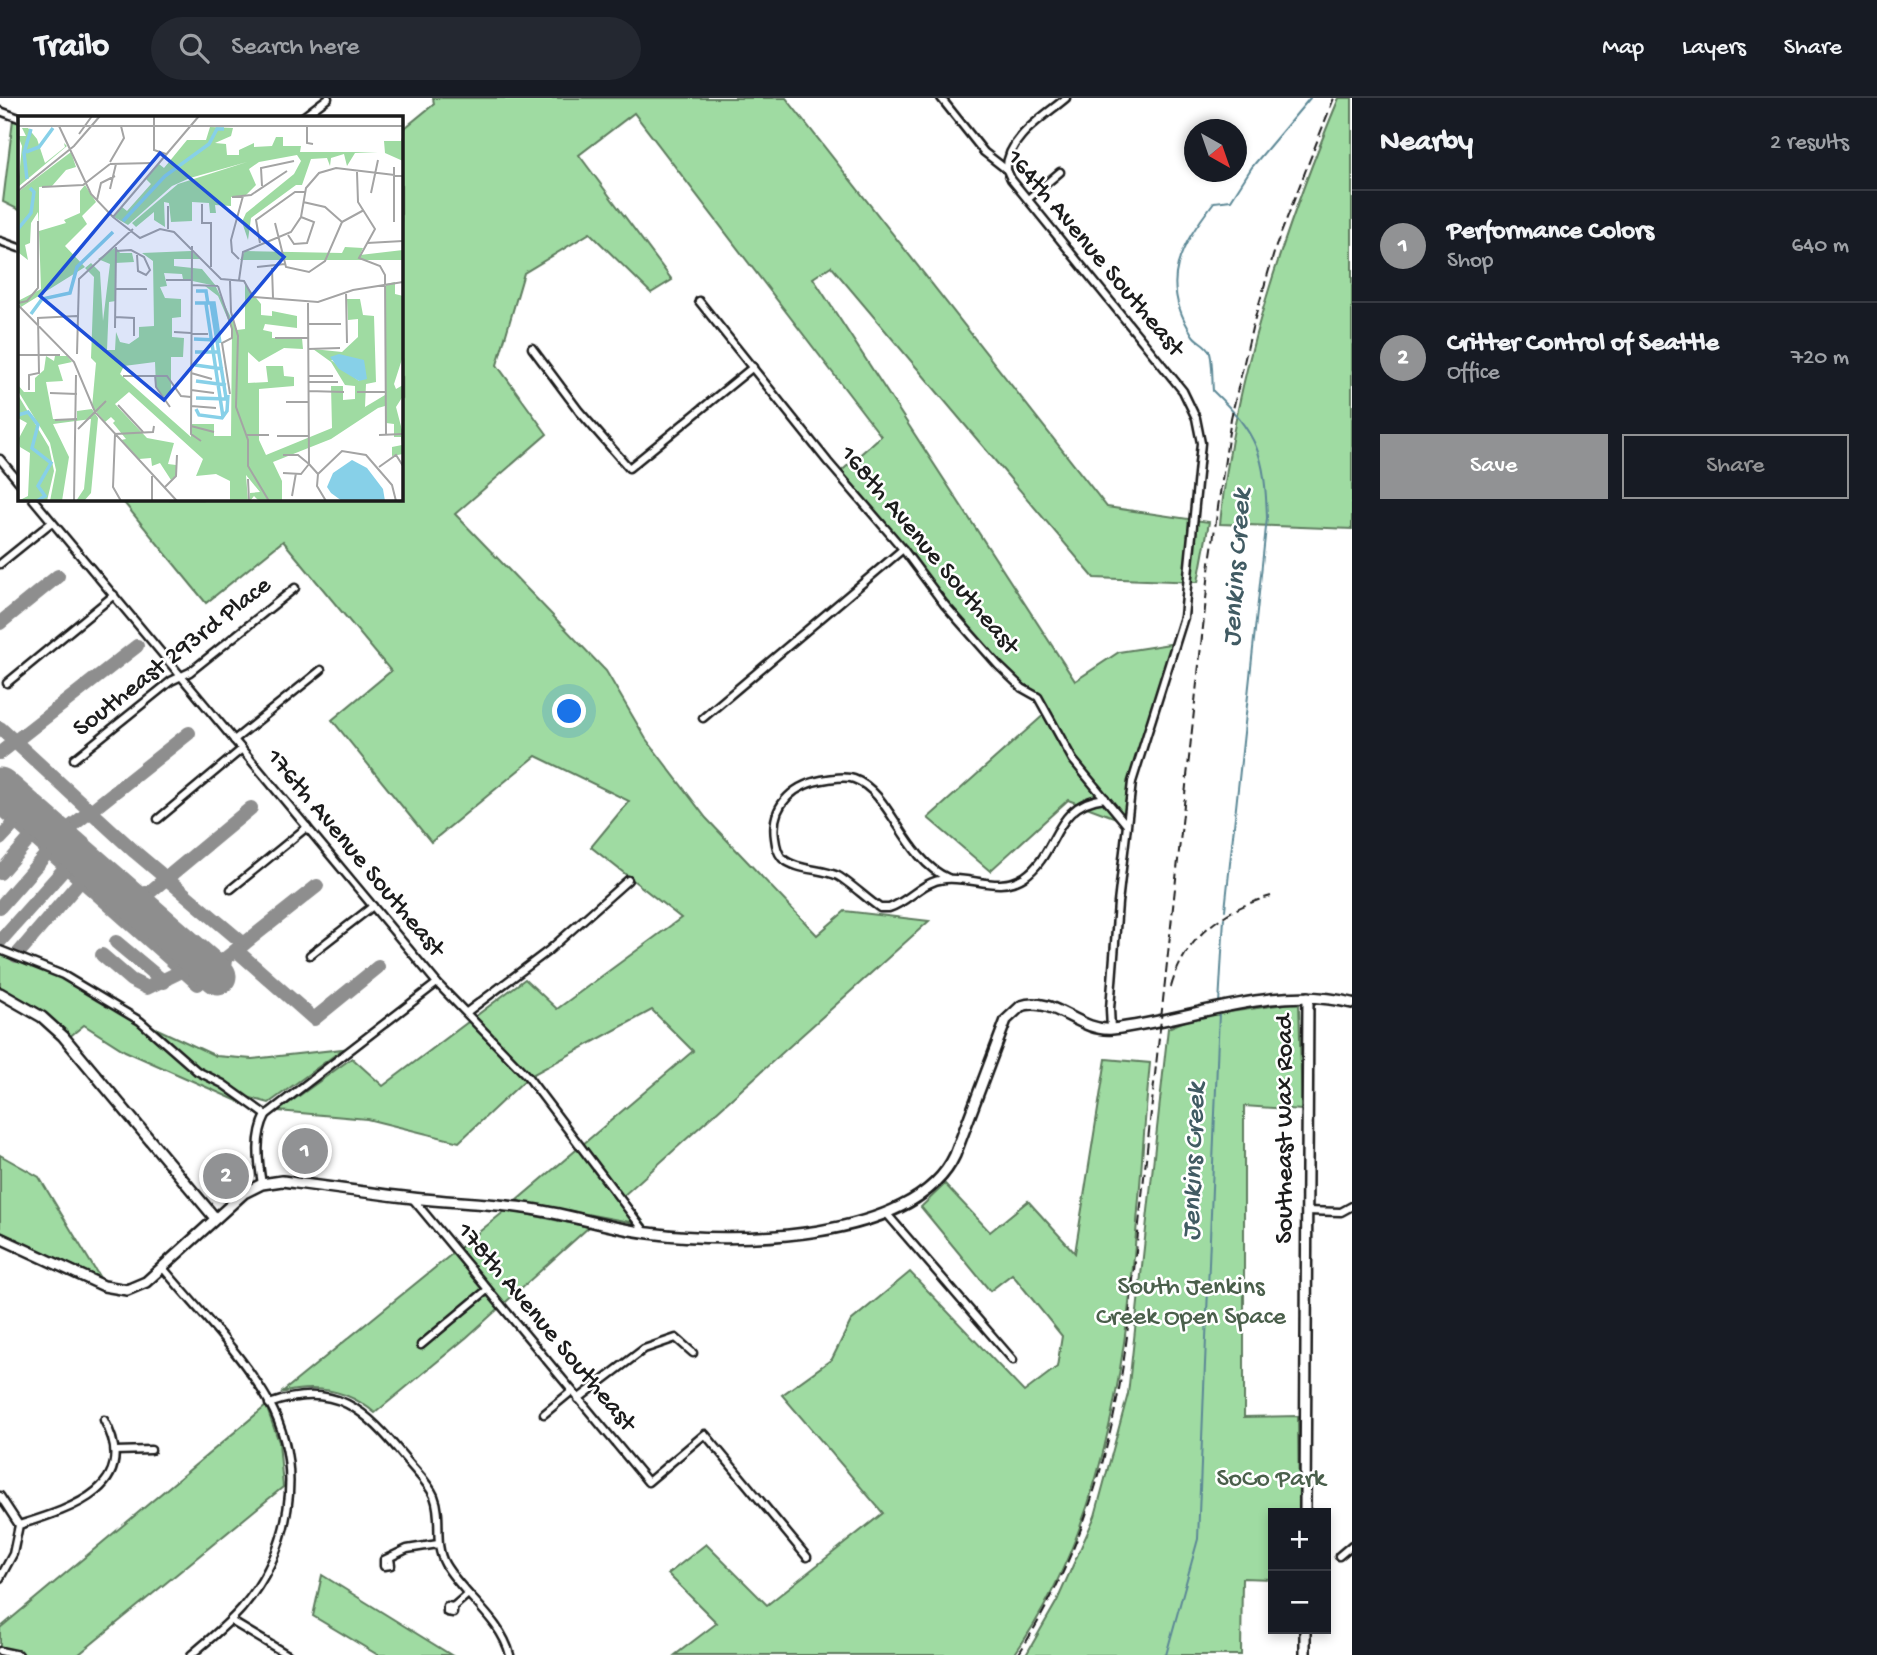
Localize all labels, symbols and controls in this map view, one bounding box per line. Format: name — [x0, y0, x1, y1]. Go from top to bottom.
search box — [151, 17, 641, 80]
text: Trailo — [35, 29, 109, 67]
icon: search — [175, 29, 213, 67]
text: Search here — [231, 33, 359, 64]
text: Map — [1602, 34, 1644, 63]
text: Layers — [1682, 34, 1746, 63]
text: Share — [1784, 34, 1842, 63]
inset map — [18, 116, 402, 500]
north arrow — [1184, 119, 1247, 182]
text: Nearby — [1380, 126, 1473, 161]
text: 2 results — [1770, 130, 1849, 157]
street label: 164th Avenue Southeast — [997, 143, 1191, 366]
text: Performance Colors — [1447, 217, 1654, 248]
text: 1 — [1398, 233, 1408, 260]
text: 640 m — [1792, 233, 1849, 260]
text: Shop — [1447, 248, 1493, 275]
text: Critter Control of Seattle — [1447, 329, 1719, 360]
text: 2 — [1397, 345, 1409, 372]
text: 720 m — [1791, 345, 1849, 372]
text: Office — [1447, 360, 1500, 387]
button: Save — [1380, 434, 1608, 499]
button: Share — [1622, 434, 1849, 499]
street label: 168th Avenue Southeast — [831, 439, 1026, 664]
water label: Jenkins Creek — [1216, 486, 1260, 648]
street label: Southeast 293rd Place — [68, 571, 279, 745]
your location — [552, 694, 586, 728]
street label: 176th Avenue Southeast — [257, 743, 452, 966]
street label: Southeast Wax Road — [1271, 1012, 1302, 1244]
water label: Jenkins Creek — [1176, 1080, 1214, 1241]
pin: 1 — [282, 1125, 328, 1177]
pin: 2 — [203, 1150, 249, 1202]
street label: 178th Avenue Southeast — [448, 1216, 643, 1441]
park label: South Jenkins Creek Open Space — [1096, 1273, 1286, 1334]
park label: SoCo Park — [1217, 1465, 1328, 1496]
map controls — [1268, 1508, 1331, 1634]
button: + — [1268, 1508, 1331, 1571]
button: − — [1268, 1571, 1331, 1634]

